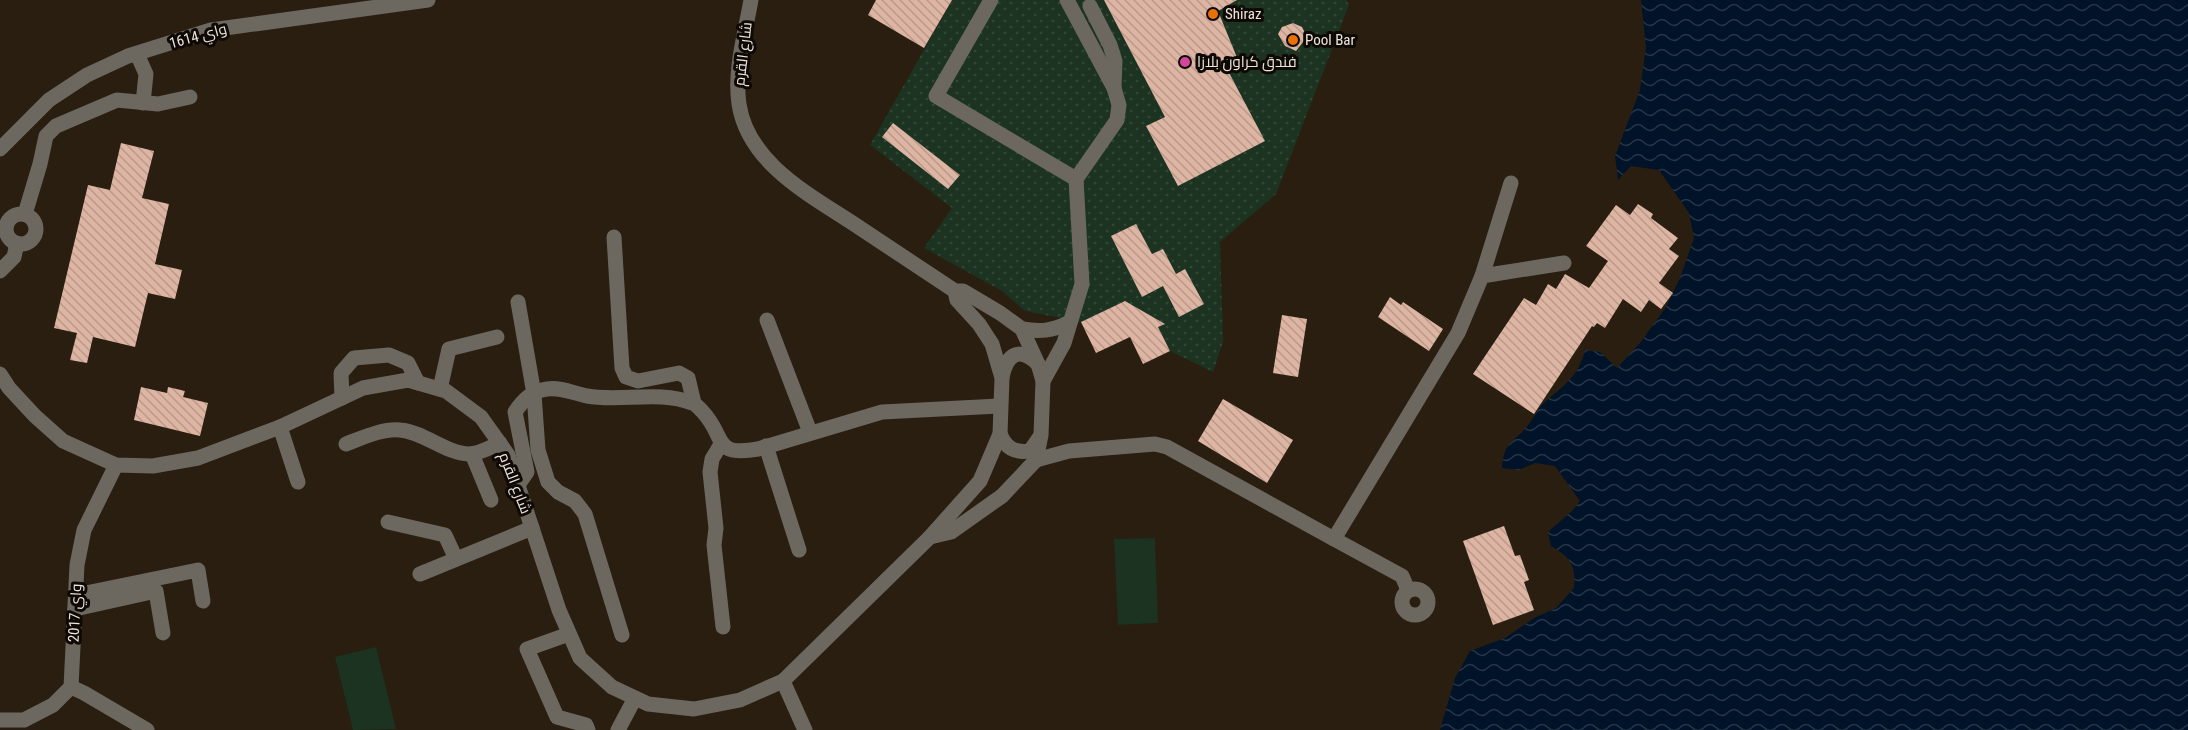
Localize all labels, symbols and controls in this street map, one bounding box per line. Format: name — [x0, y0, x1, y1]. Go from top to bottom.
place label: Shiraz — [1225, 5, 1262, 23]
marker: Shiraz — [1206, 7, 1220, 21]
street label: واي 1614 — [167, 20, 229, 55]
street label: شارع القرم — [730, 21, 758, 87]
place label: Pool Bar — [1305, 31, 1356, 49]
marker: Pool Bar — [1286, 33, 1300, 47]
place label: فندق كراون بلازا — [1197, 53, 1297, 72]
marker: فندق كراون بلازا — [1178, 55, 1192, 69]
street label: شارع القرم — [493, 450, 535, 517]
street label: واي 2017 — [64, 583, 89, 643]

